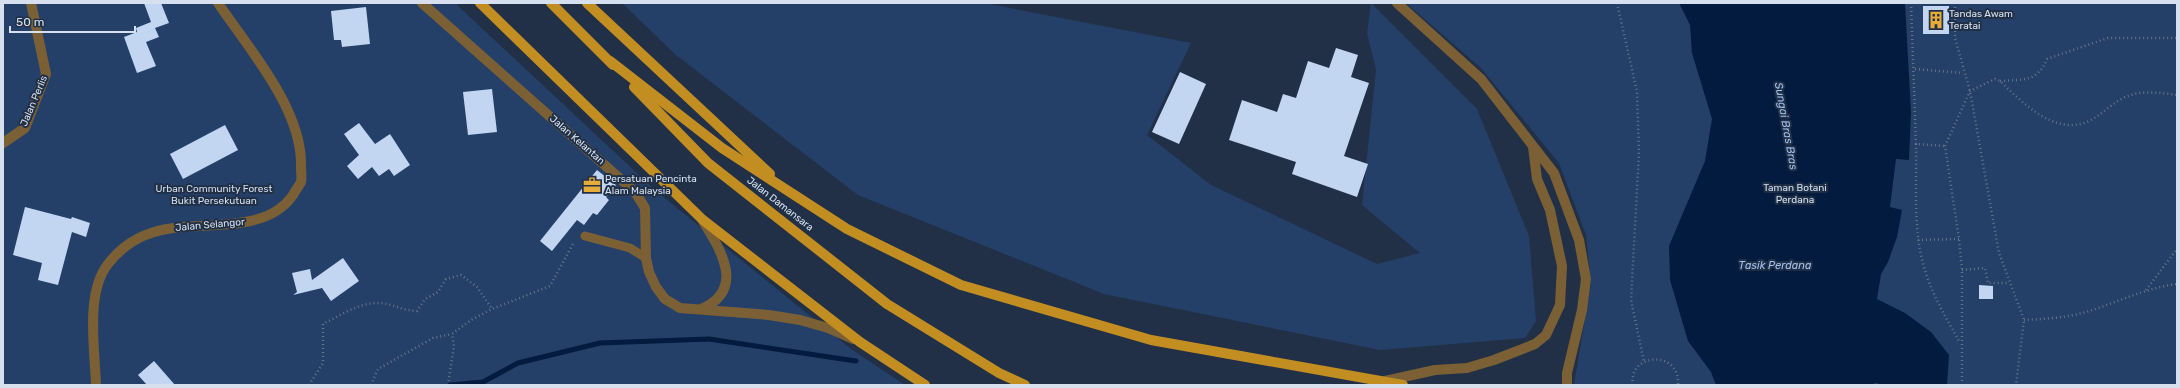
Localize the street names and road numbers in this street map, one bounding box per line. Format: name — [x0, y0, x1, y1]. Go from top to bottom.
street label: Jalan Perlis — [18, 74, 50, 128]
street label: Jalan Kelantan — [547, 113, 607, 167]
street label: Jalan Damansara — [744, 174, 816, 234]
street label: Jalan Selangor — [175, 216, 245, 234]

